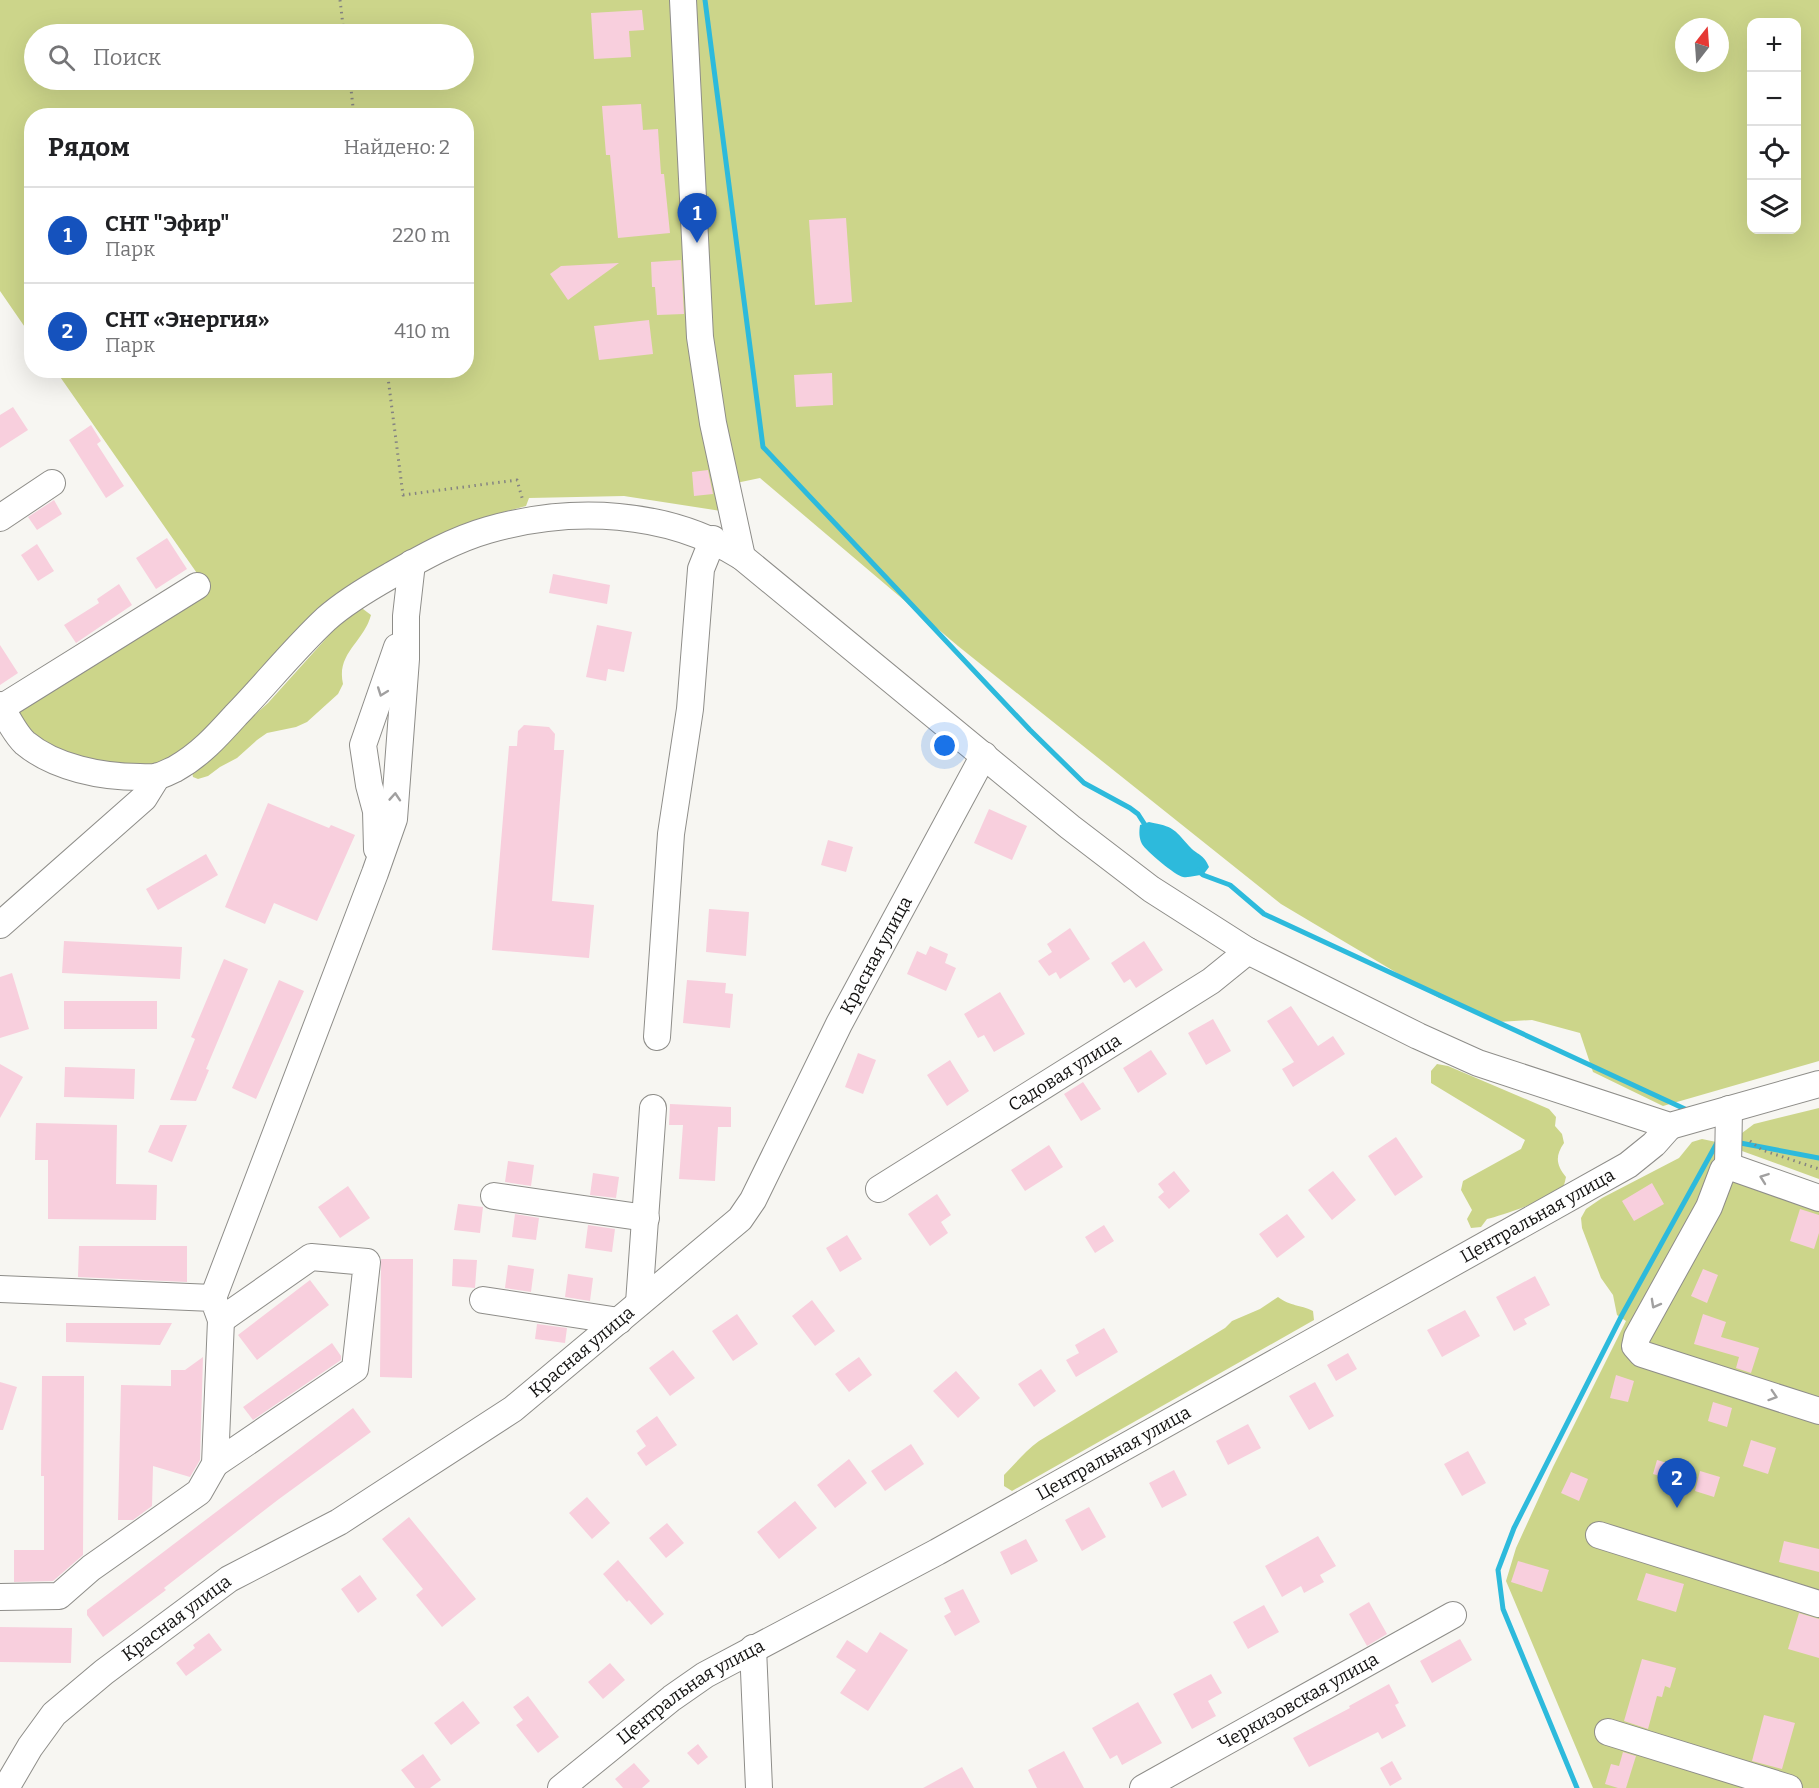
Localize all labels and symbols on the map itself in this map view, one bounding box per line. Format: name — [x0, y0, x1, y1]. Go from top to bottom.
north arrow — [1675, 18, 1729, 72]
pin: 1 — [678, 194, 716, 243]
one-way arrow — [377, 686, 390, 697]
your location — [930, 731, 959, 760]
one-way arrow — [389, 792, 402, 801]
street label: Красная улица — [835, 892, 917, 1018]
street label: Садовая улица — [1004, 1029, 1125, 1116]
street label: Центральная улица — [1456, 1164, 1619, 1268]
one-way arrow — [1759, 1173, 1770, 1185]
one-way arrow — [1651, 1298, 1662, 1308]
street label: Красная улица — [524, 1301, 639, 1402]
one-way arrow — [1767, 1389, 1778, 1401]
street label: Центральная улица — [1032, 1401, 1195, 1505]
pin: 2 — [1658, 1458, 1696, 1508]
street label: Красная улица — [118, 1570, 236, 1666]
street label: Центральная улица — [613, 1634, 768, 1749]
street label: Черкизовская улица — [1215, 1648, 1382, 1755]

